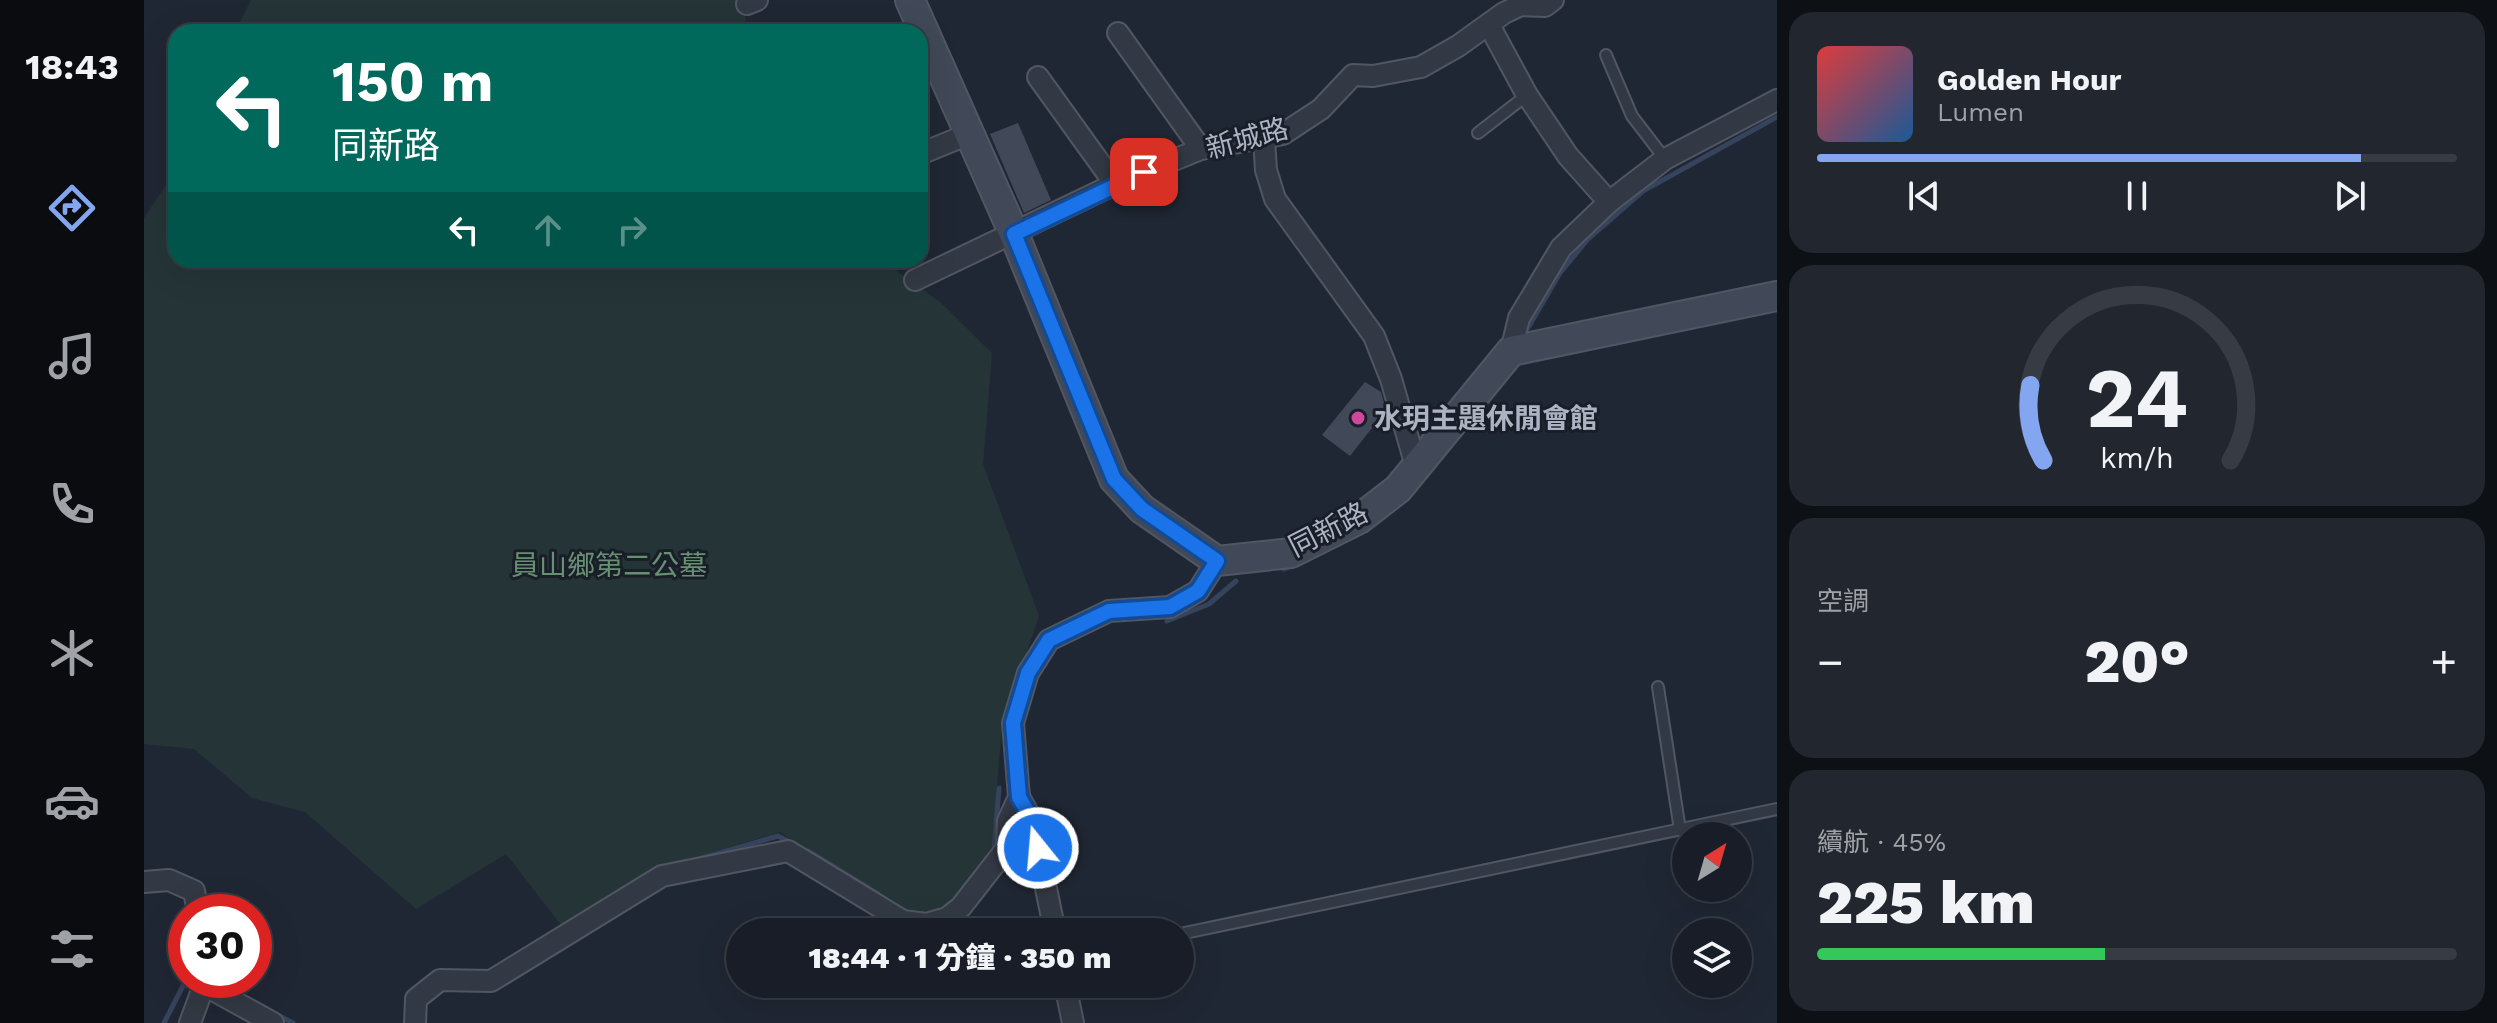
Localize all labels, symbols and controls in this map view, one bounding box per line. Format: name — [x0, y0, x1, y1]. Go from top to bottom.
text: 18:43 — [25, 46, 119, 88]
text: 150 m — [332, 49, 494, 115]
icon: left — [200, 56, 304, 160]
text: Golden Hour — [1937, 62, 2121, 97]
text: Lumen — [1937, 97, 2024, 127]
street label: 新城路 — [1202, 112, 1292, 165]
text: 同新路 — [332, 125, 440, 167]
pin — [1110, 138, 1178, 206]
icon: arrive — [1122, 150, 1166, 194]
icon: previous — [1902, 174, 1946, 218]
icon: pause — [2115, 174, 2159, 218]
icon: next — [2328, 174, 2372, 218]
icon: directions — [44, 180, 100, 236]
icon: left — [442, 208, 486, 252]
icon: ahead — [526, 208, 570, 252]
icon: right — [610, 208, 654, 252]
icon: music — [44, 328, 100, 384]
text: 24 — [2086, 350, 2188, 447]
place label: 水玥主題休閒會館 — [1374, 402, 1598, 435]
marker: 水玥主題休閒會館 — [1349, 409, 1367, 427]
text: km/h — [2100, 441, 2174, 475]
icon: phone — [44, 476, 100, 532]
street label: 同新路 — [1283, 496, 1373, 563]
park label: 員山鄉第二公墓 — [511, 549, 707, 582]
text: 空調 — [1817, 586, 1869, 616]
icon: climate — [44, 625, 100, 681]
text: 20° — [2084, 626, 2190, 697]
text: − — [1817, 636, 1844, 688]
text: + — [2430, 636, 2457, 688]
icon: car — [44, 773, 100, 829]
position arrow — [996, 806, 1080, 890]
north arrow — [1672, 822, 1752, 902]
map controls — [1672, 822, 1752, 998]
text: 續航 · 45% — [1817, 827, 1946, 857]
text: 225 km — [1817, 867, 2035, 938]
speed limit sign: 30 — [168, 894, 272, 998]
button: layers — [1672, 918, 1752, 998]
icon: filters — [44, 921, 100, 977]
text: 18:44 · 1 分鐘 · 350 m — [809, 940, 1111, 975]

